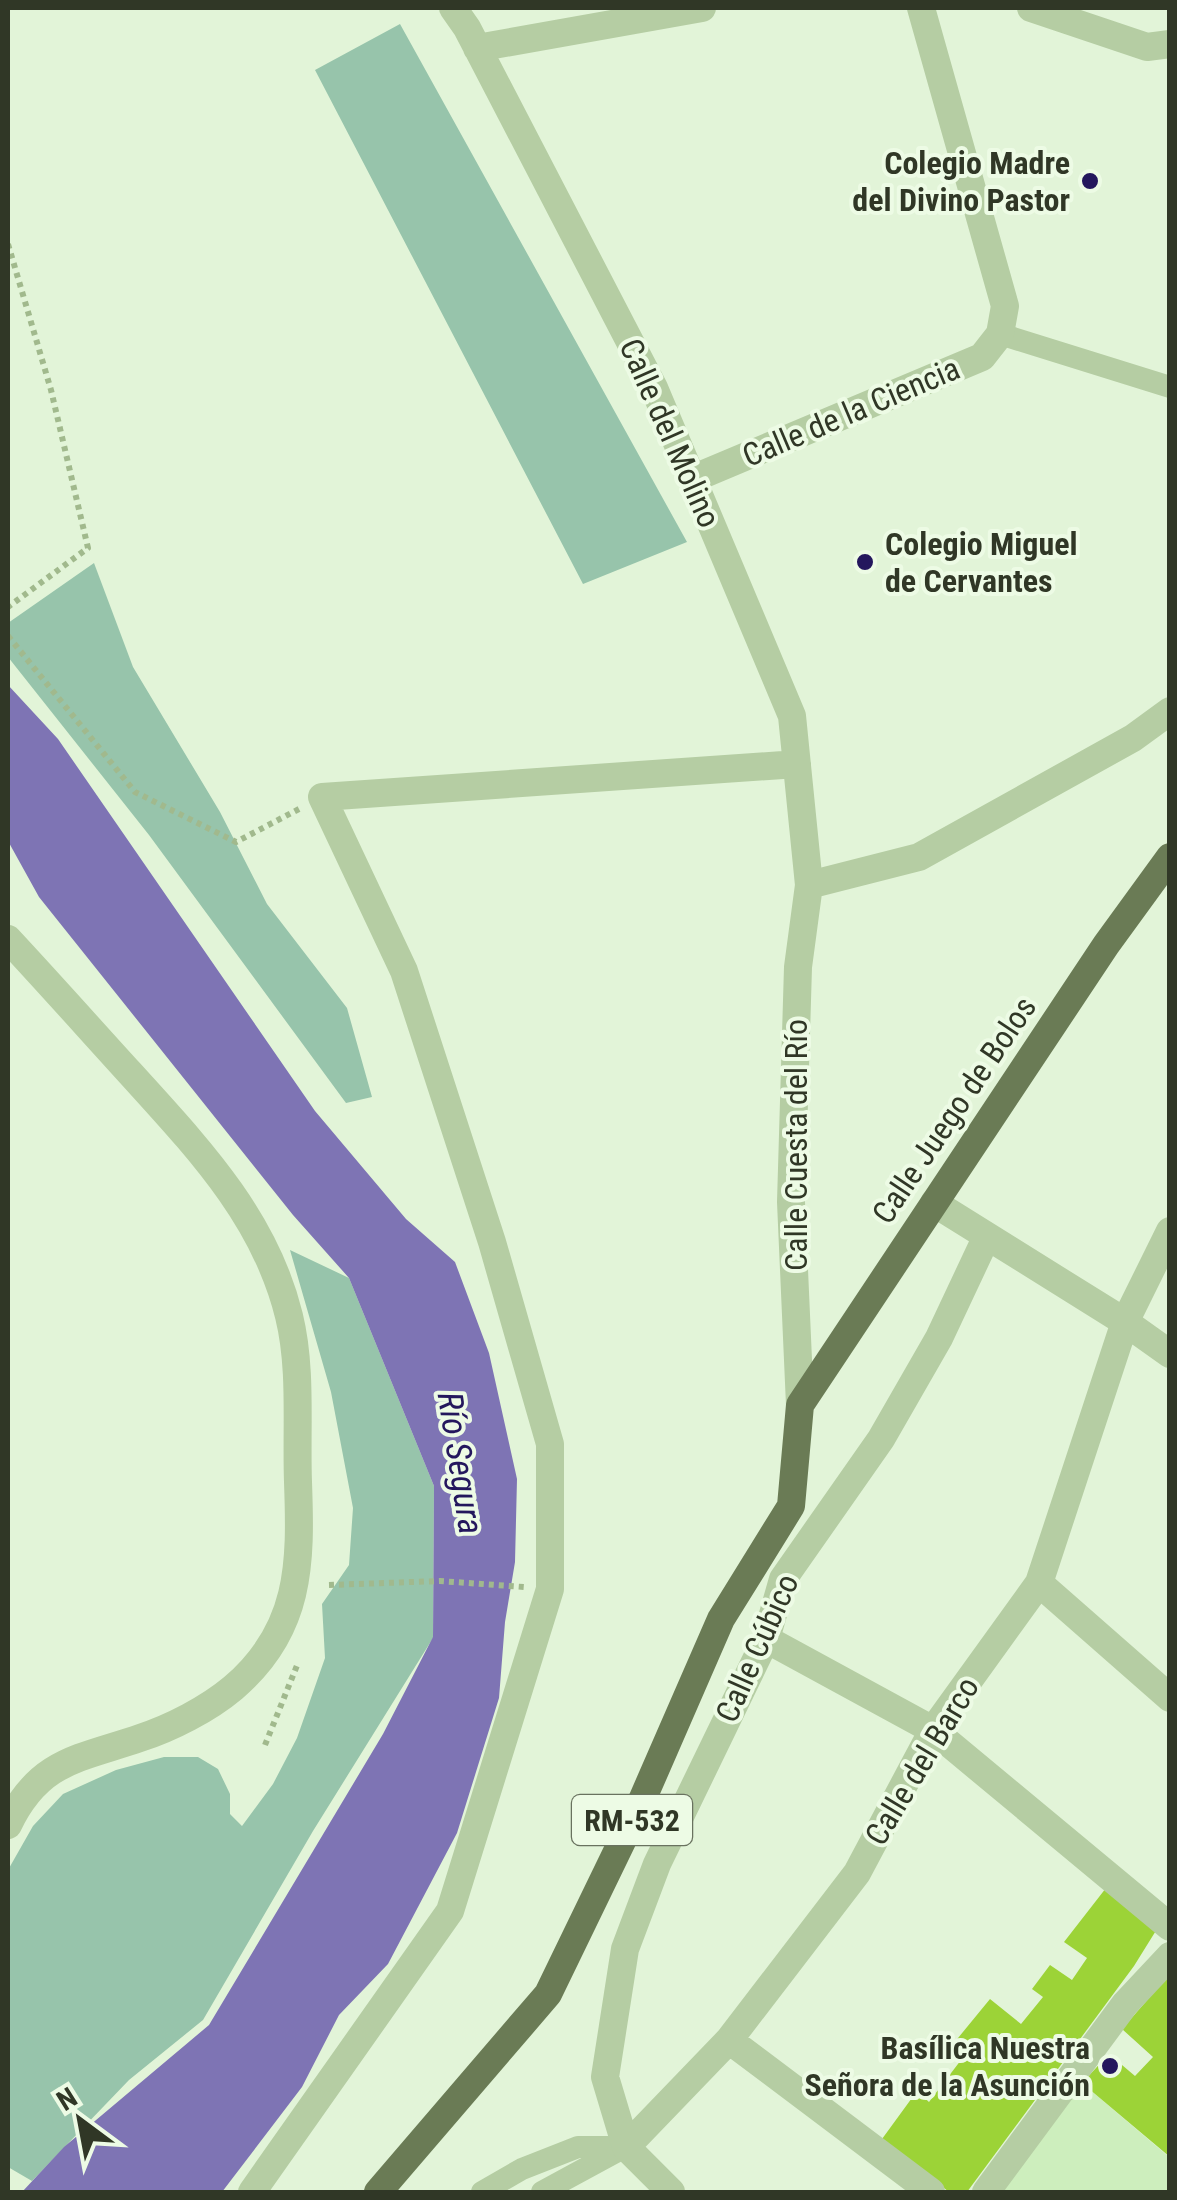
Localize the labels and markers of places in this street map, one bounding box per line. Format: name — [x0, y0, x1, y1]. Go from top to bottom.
place label: Colegio Madre del Divino Pastor — [852, 144, 1070, 219]
marker: Colegio Madre del Divino Pastor — [1079, 170, 1101, 192]
place label: Colegio Miguel de Cervantes — [885, 525, 1078, 600]
marker: Colegio Miguel de Cervantes — [854, 551, 876, 573]
place label: Basílica Nuestra Señora de la Asunción — [805, 2029, 1090, 2104]
marker: Basílica Nuestra Señora de la Asunción — [1099, 2055, 1121, 2077]

